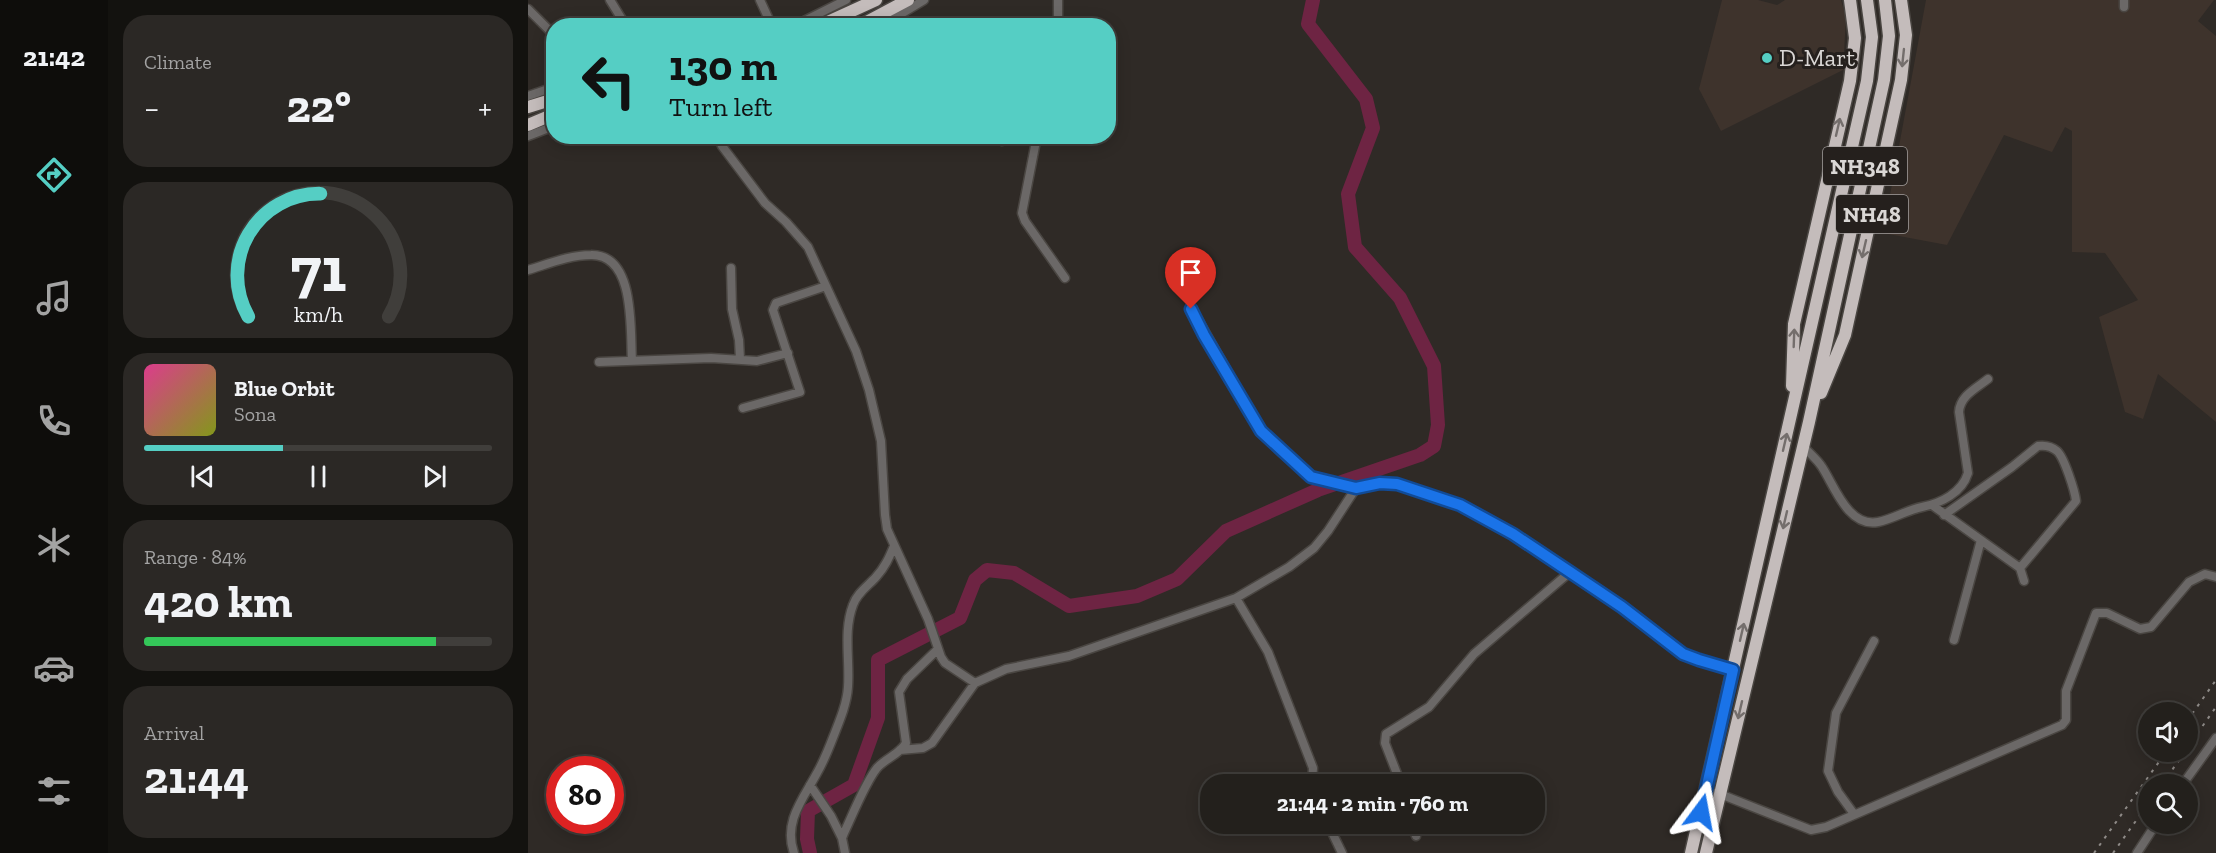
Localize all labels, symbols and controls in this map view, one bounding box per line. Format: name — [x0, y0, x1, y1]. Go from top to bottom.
text: 130 m — [669, 40, 777, 91]
text: 21:42 — [23, 41, 85, 73]
icon: left — [570, 42, 648, 120]
place label: D-Mart — [1779, 43, 1855, 72]
one-way arrow — [1897, 48, 1908, 68]
text: Climate — [144, 50, 212, 74]
marker: D-Mart — [1760, 51, 1774, 65]
text: 22° — [286, 80, 351, 134]
text: − — [144, 88, 159, 127]
text: + — [478, 88, 492, 127]
text: Turn left — [669, 91, 772, 123]
one-way arrow — [1833, 118, 1845, 137]
road number: NH348 — [1823, 147, 1907, 185]
icon: directions — [33, 154, 75, 196]
road number: NH48 — [1836, 195, 1908, 233]
text: 71 — [290, 232, 346, 307]
one-way arrow — [1858, 239, 1869, 258]
pin — [1165, 247, 1216, 309]
icon: arrive — [1174, 256, 1207, 289]
icon: music — [33, 277, 75, 319]
text: km/h — [294, 302, 342, 327]
one-way arrow — [1788, 329, 1799, 349]
text: Blue Orbit — [234, 375, 334, 402]
icon: phone — [33, 400, 75, 442]
text: Sona — [234, 402, 276, 426]
one-way arrow — [1780, 433, 1792, 452]
icon: previous — [186, 460, 219, 493]
icon: pause — [302, 460, 335, 493]
icon: next — [418, 460, 451, 493]
one-way arrow — [1779, 510, 1791, 529]
icon: climate — [33, 524, 75, 566]
text: Range · 84% — [144, 545, 247, 569]
text: 420 km — [144, 575, 292, 629]
one-way arrow — [1736, 623, 1748, 642]
icon: car — [33, 647, 75, 689]
one-way arrow — [1734, 700, 1746, 719]
map controls — [2138, 702, 2198, 834]
button: sound — [2138, 702, 2198, 762]
text: Arrival — [144, 721, 204, 745]
text: 21:44 — [144, 751, 249, 805]
speed limit sign: 80 — [546, 756, 624, 834]
icon: filters — [33, 770, 75, 812]
button: search — [2138, 774, 2198, 834]
position arrow — [1669, 780, 1733, 844]
text: 21:44 · 2 min · 760 m — [1277, 790, 1468, 817]

